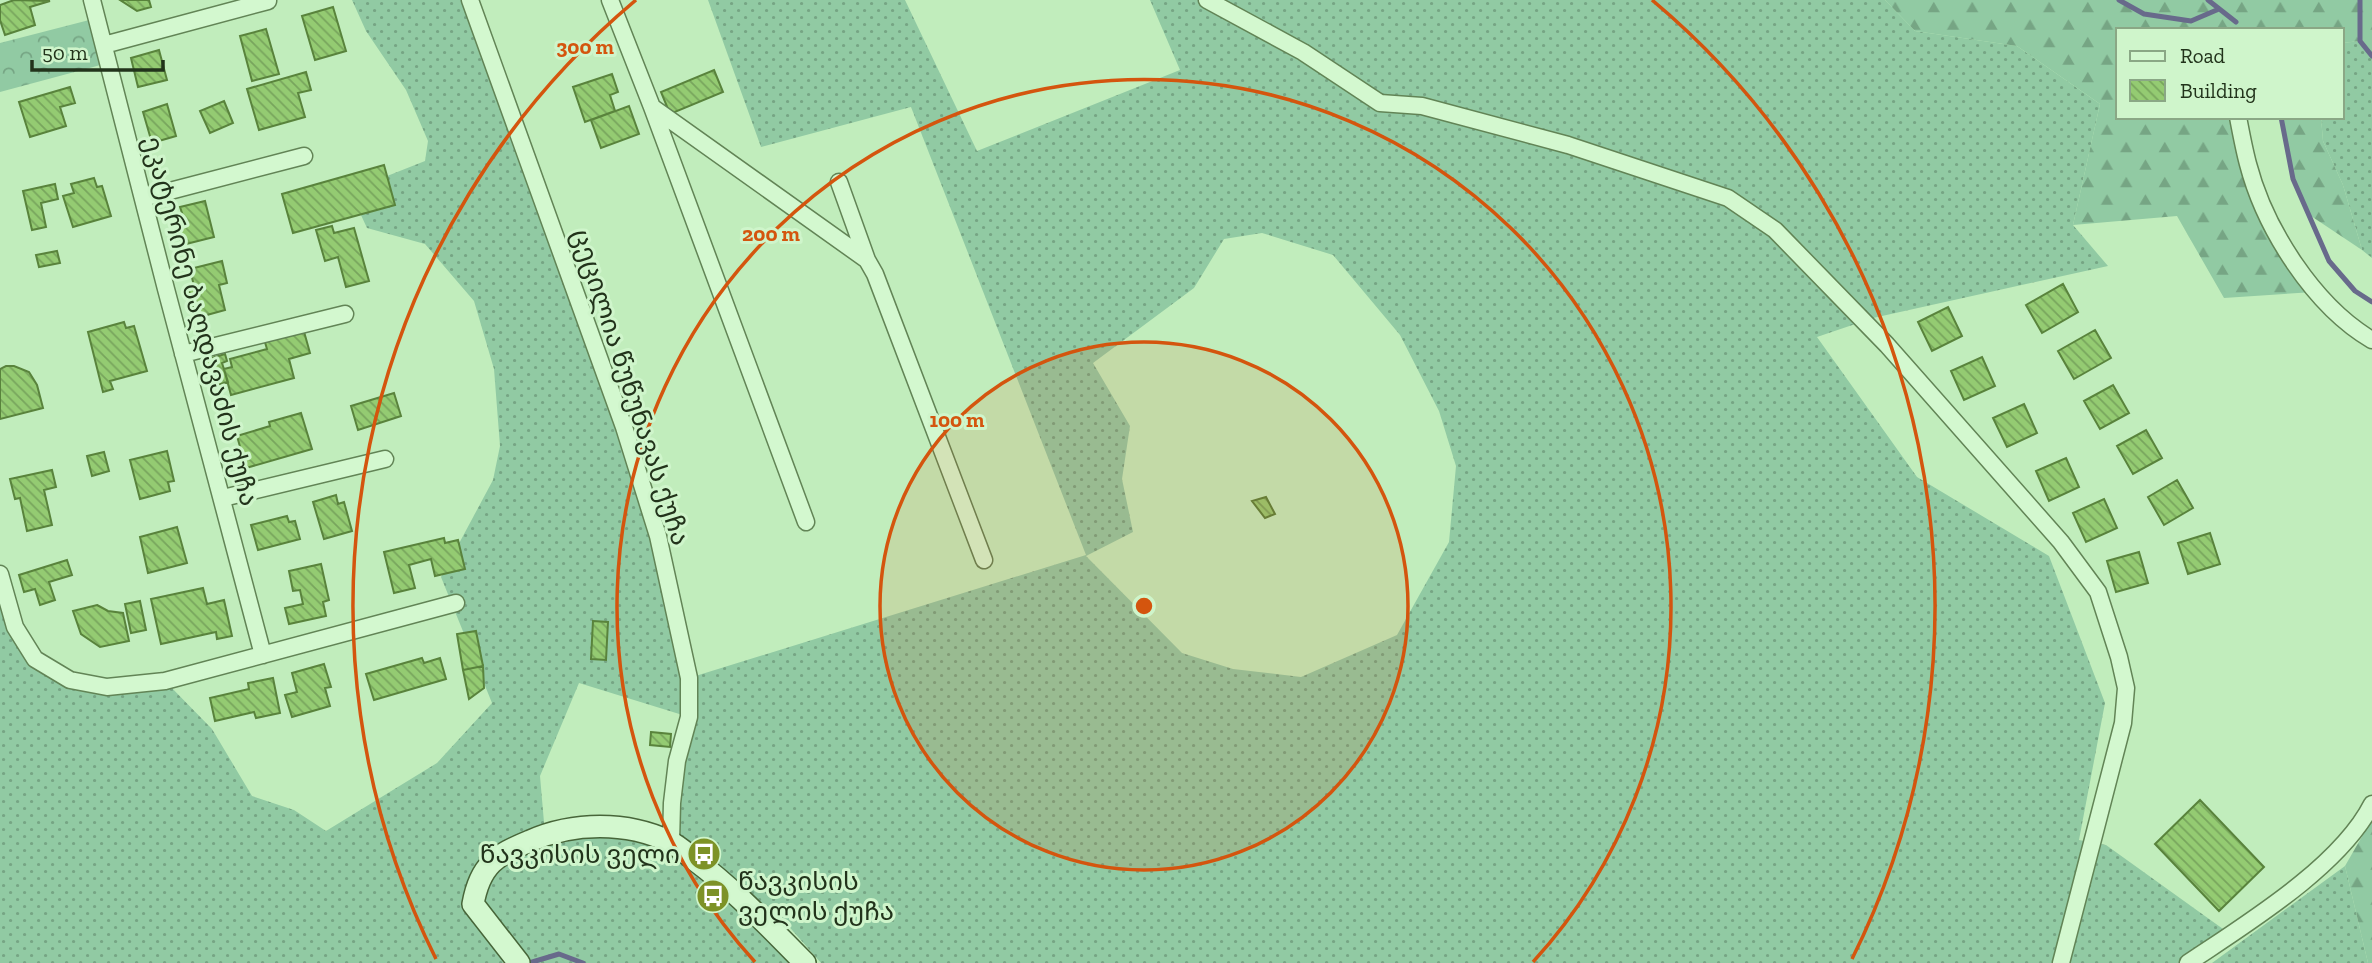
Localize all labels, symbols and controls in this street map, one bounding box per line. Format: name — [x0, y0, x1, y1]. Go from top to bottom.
scale bar — [32, 28, 163, 72]
legend — [2116, 28, 2344, 119]
text: 300 m — [556, 34, 614, 59]
text: 50 m — [42, 40, 88, 65]
text: Road — [2180, 43, 2226, 68]
text: Building — [2180, 78, 2257, 103]
street label: ეკატერინე ბაღდავაძის ქუჩა — [136, 133, 266, 509]
text: 200 m — [742, 221, 800, 246]
street label: ცეცილია წუწუნავას ქუჩა — [565, 225, 697, 549]
text: 100 m — [930, 407, 985, 432]
centre of rings — [1132, 594, 1156, 618]
bus stop icon: წავკისის ველი — [685, 835, 723, 873]
place label: წავკისის ველი — [480, 838, 680, 870]
place label: წავკისის ველის ქუჩა — [738, 865, 894, 927]
bus stop icon: წავკისის ველის ქუჩა — [694, 877, 732, 915]

